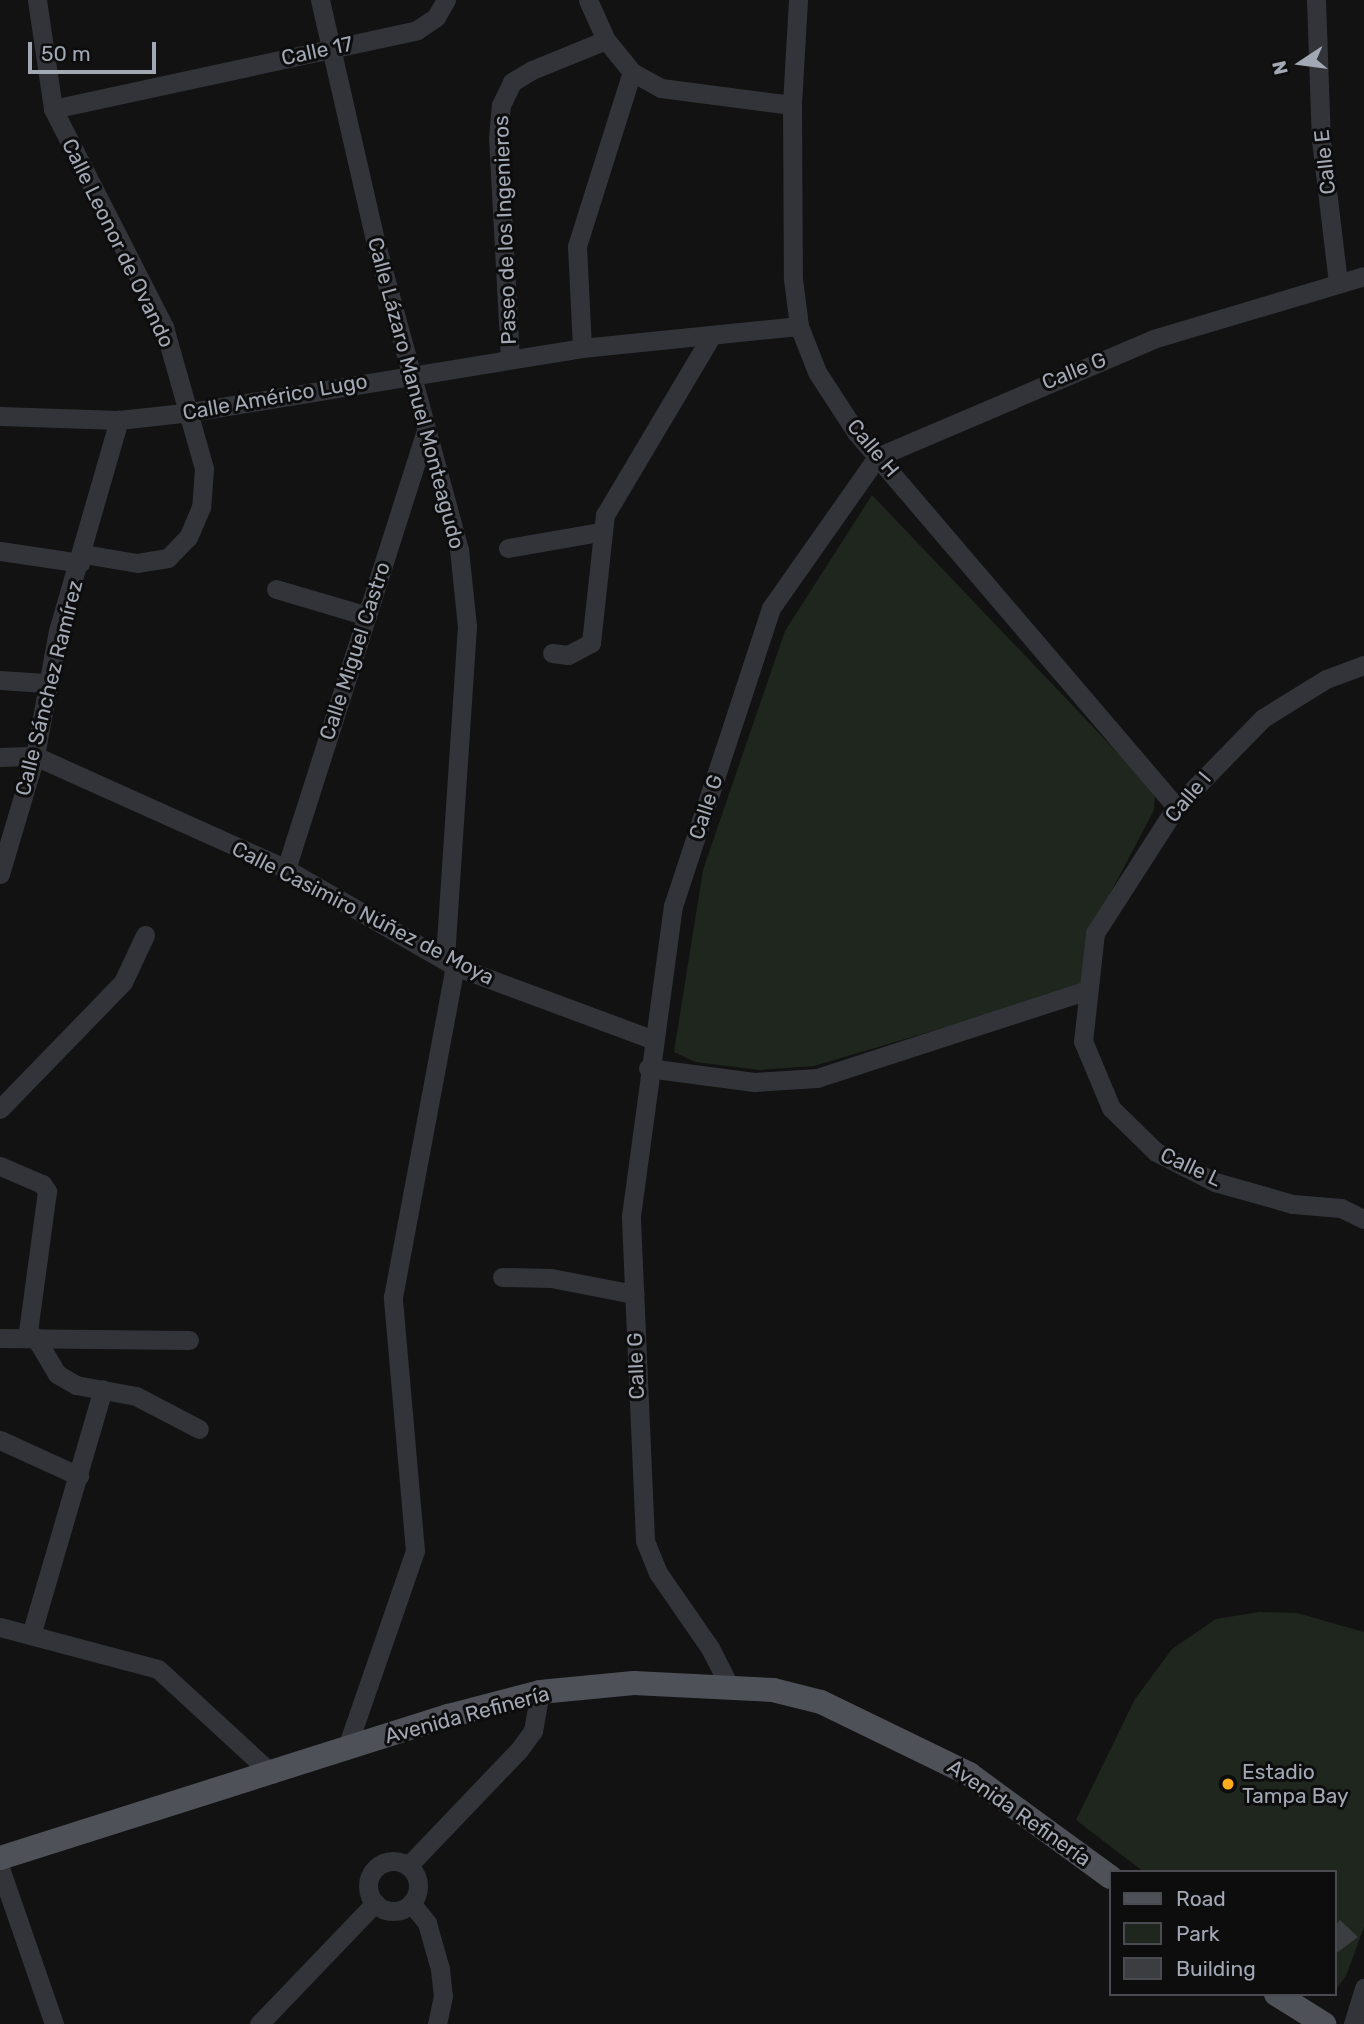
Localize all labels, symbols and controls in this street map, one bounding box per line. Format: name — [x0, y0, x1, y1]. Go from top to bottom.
scale bar — [32, 28, 159, 72]
north arrow — [1266, 28, 1336, 98]
street label: Calle 17 — [279, 31, 355, 71]
text: 50 m — [41, 41, 91, 66]
text: N — [1267, 59, 1293, 77]
street label: Paseo de los Ingenieros — [488, 115, 522, 345]
street label: Calle E — [1309, 128, 1341, 196]
street label: Calle Leonor de Ovando — [56, 134, 180, 352]
street label: Calle Lázaro Manuel Monteagudo — [362, 234, 470, 552]
street label: Calle G — [1038, 347, 1110, 395]
street label: Calle Américo Lugo — [180, 368, 370, 426]
street label: Calle H — [842, 414, 904, 482]
street label: Calle Miguel Castro — [314, 559, 396, 743]
street label: Calle Sánchez Ramírez — [10, 578, 88, 798]
street label: Calle I — [1160, 767, 1216, 827]
street label: Calle G — [684, 771, 728, 843]
street label: Calle Casimiro Núñez de Moya — [228, 836, 498, 990]
street label: Calle L — [1156, 1142, 1226, 1192]
street label: Calle G — [622, 1332, 650, 1400]
street label: Avenida Refinería — [382, 1681, 552, 1749]
street label: Avenida Refinería — [942, 1754, 1096, 1872]
place label: Estadio Tampa Bay — [1242, 1759, 1349, 1809]
marker: Estadio Tampa Bay — [1220, 1776, 1236, 1792]
legend — [1108, 1870, 1336, 1996]
text: Road — [1176, 1886, 1226, 1911]
text: Park — [1176, 1921, 1220, 1946]
text: Building — [1176, 1956, 1256, 1981]

